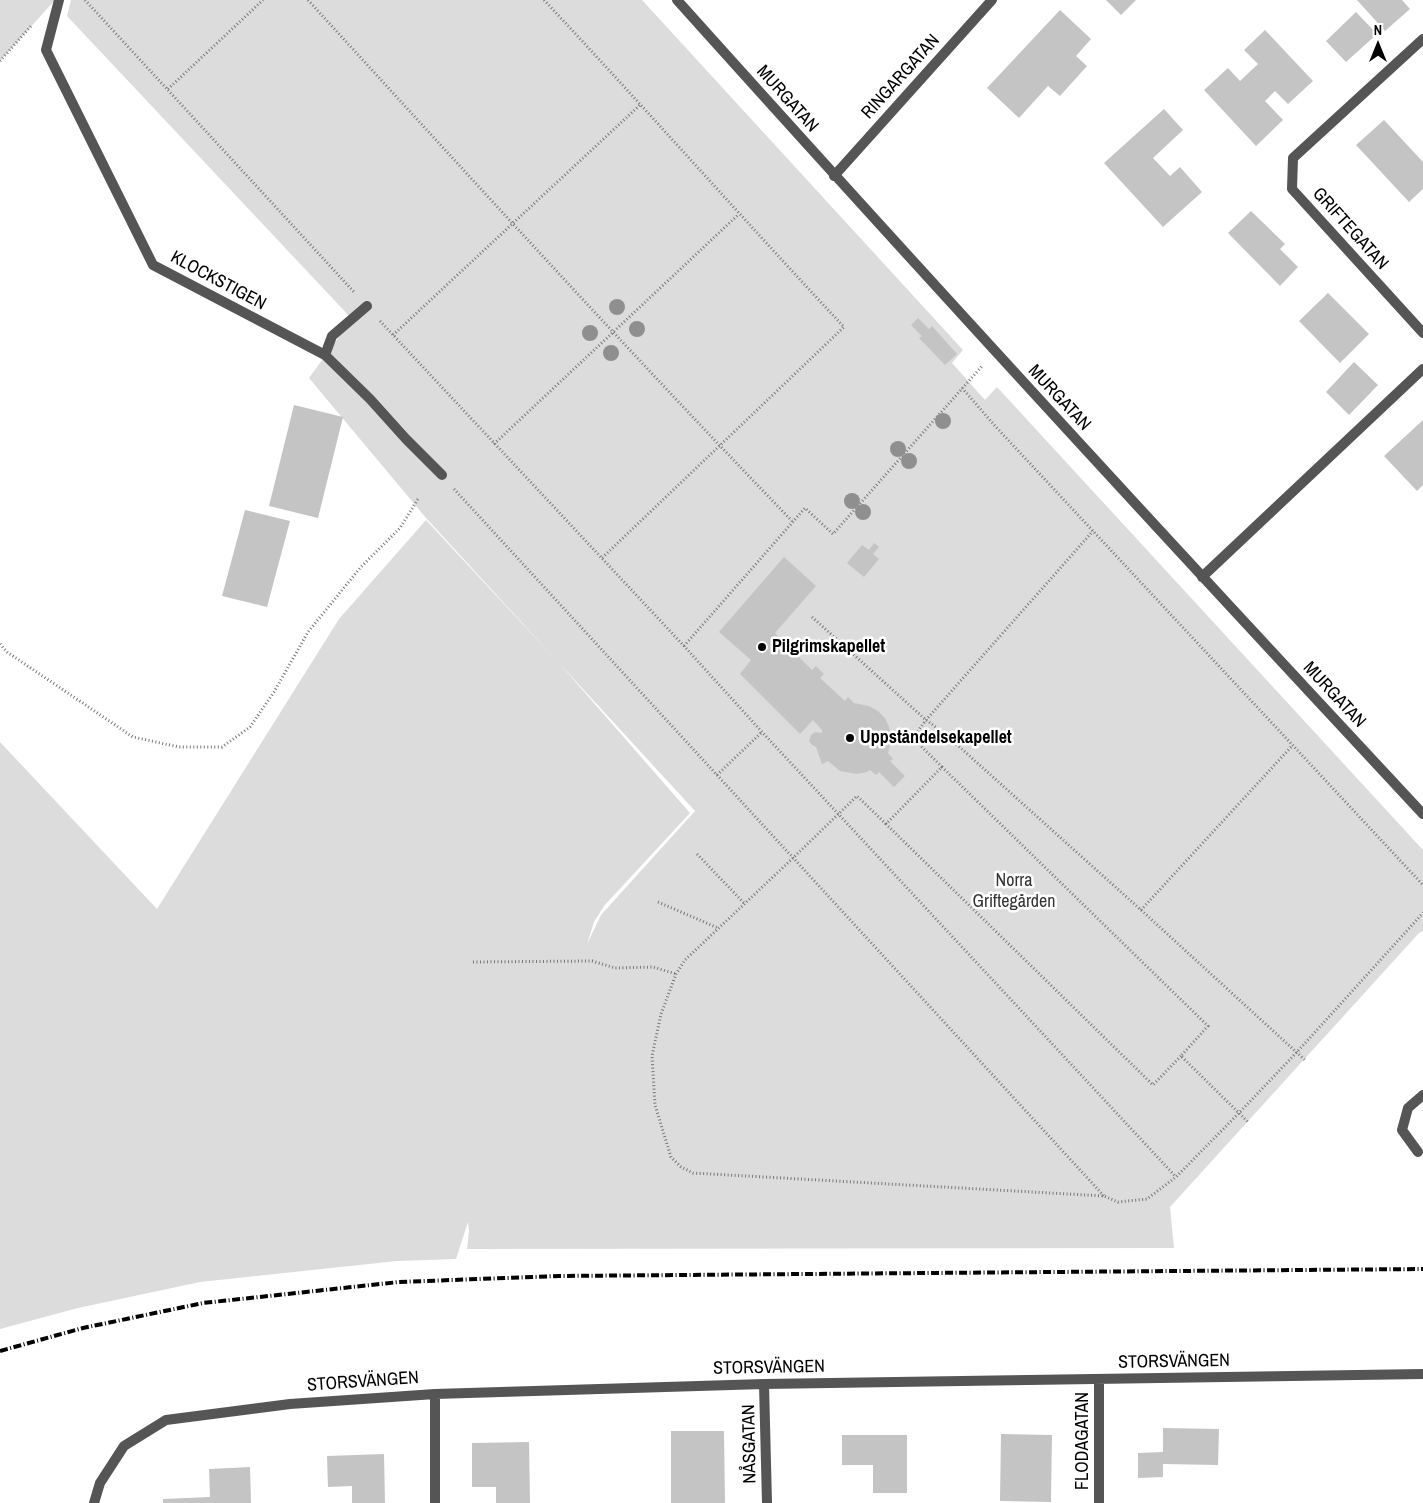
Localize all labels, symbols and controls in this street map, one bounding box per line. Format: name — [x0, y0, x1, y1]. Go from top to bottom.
north arrow — [1353, 20, 1403, 70]
text: N — [1374, 21, 1382, 39]
street label: RINGARGATAN — [857, 30, 945, 124]
street label: MURGATAN — [751, 61, 823, 137]
street label: GRIFTEGATAN — [1308, 184, 1392, 274]
street label: KLOCKSTIGEN — [167, 247, 269, 315]
street label: MURGATAN — [1023, 361, 1095, 435]
place label: Pilgrimskapellet — [772, 636, 885, 658]
marker: Pilgrimskapellet — [756, 641, 768, 653]
street label: MURGATAN — [1298, 658, 1370, 732]
place label: Uppståndelsekapellet — [860, 727, 1012, 749]
marker: Uppståndelsekapellet — [844, 732, 856, 744]
park label: Norra Griftegården — [973, 870, 1055, 912]
street label: STORSVÄNGEN — [1118, 1350, 1230, 1374]
street label: STORSVÄNGEN — [713, 1356, 825, 1380]
street label: STORSVÄNGEN — [306, 1367, 420, 1397]
street label: FLODAGATAN — [1072, 1392, 1094, 1490]
street label: NÅSGATAN — [739, 1404, 761, 1484]

